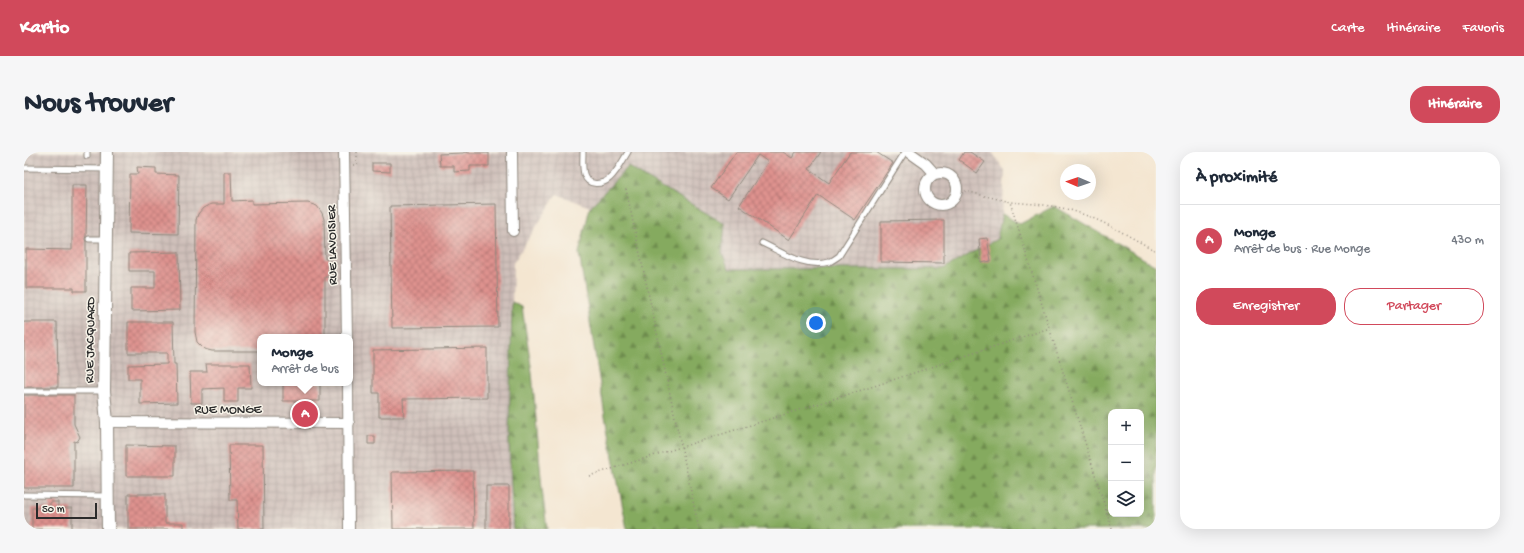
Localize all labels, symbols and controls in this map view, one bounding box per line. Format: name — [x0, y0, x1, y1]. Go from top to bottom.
text: Kartio — [20, 17, 69, 40]
text: Carte — [1331, 20, 1365, 37]
text: Itinéraire — [1387, 20, 1440, 37]
text: Favoris — [1462, 20, 1504, 37]
button: Itinéraire — [1410, 86, 1500, 123]
text: Nous trouver — [24, 88, 173, 121]
north arrow — [1060, 164, 1096, 200]
text: À proximité — [1196, 168, 1277, 188]
street label: RUE LAVOISIER — [325, 204, 341, 285]
text: Monge — [1234, 224, 1276, 242]
text: A — [1205, 233, 1213, 248]
text: 430 m — [1451, 233, 1484, 248]
text: Arrêt de bus · Rue Monge — [1234, 242, 1370, 257]
button: Enregistrer — [1196, 288, 1336, 325]
button: Partager — [1344, 288, 1484, 325]
street label: RUE JACQUARD — [83, 296, 99, 383]
your location — [806, 313, 826, 333]
popup — [257, 334, 353, 386]
text: Monge — [271, 344, 313, 362]
text: Arrêt de bus — [271, 362, 339, 377]
pin: A — [292, 399, 318, 429]
street label: RUE MONGE — [194, 403, 262, 418]
map controls — [1108, 409, 1144, 517]
button: + — [1108, 409, 1144, 445]
button: − — [1108, 445, 1144, 481]
button: layers — [1108, 481, 1144, 517]
scale bar — [36, 501, 97, 520]
text: 50 m — [42, 504, 64, 516]

